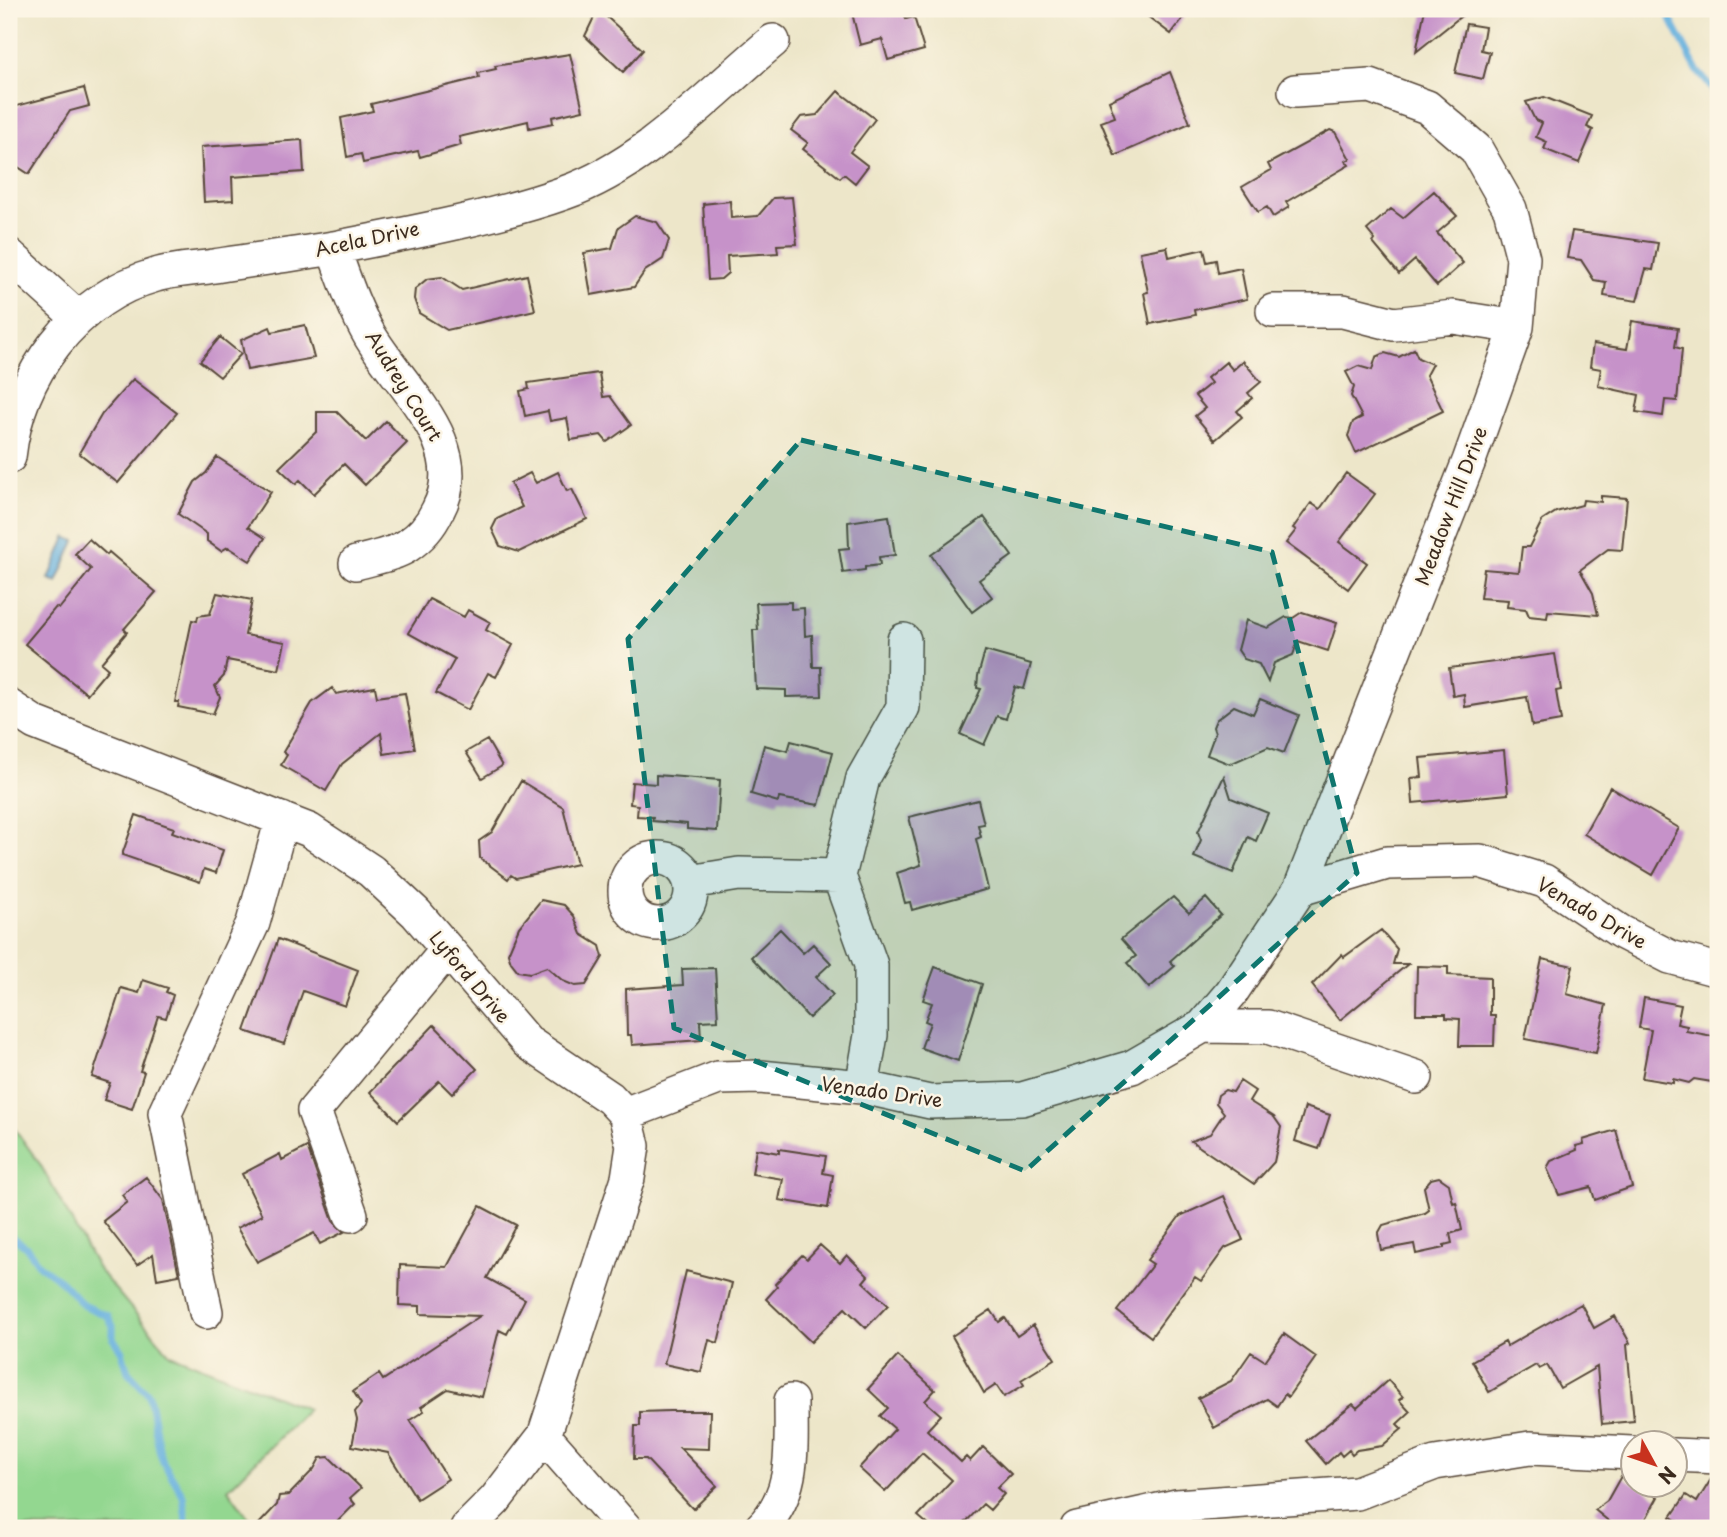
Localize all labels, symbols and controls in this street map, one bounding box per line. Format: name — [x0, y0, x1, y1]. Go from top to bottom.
street label: Acela Drive — [312, 213, 422, 263]
street label: Audrey Court — [360, 325, 450, 446]
street label: Meadow Hill Drive — [1407, 422, 1493, 589]
street label: Venado Drive — [1533, 869, 1652, 955]
street label: Lyford Drive — [424, 924, 518, 1029]
street label: Venado Drive — [820, 1069, 945, 1113]
north arrow — [1618, 1428, 1688, 1498]
text: N — [1652, 1461, 1683, 1490]

